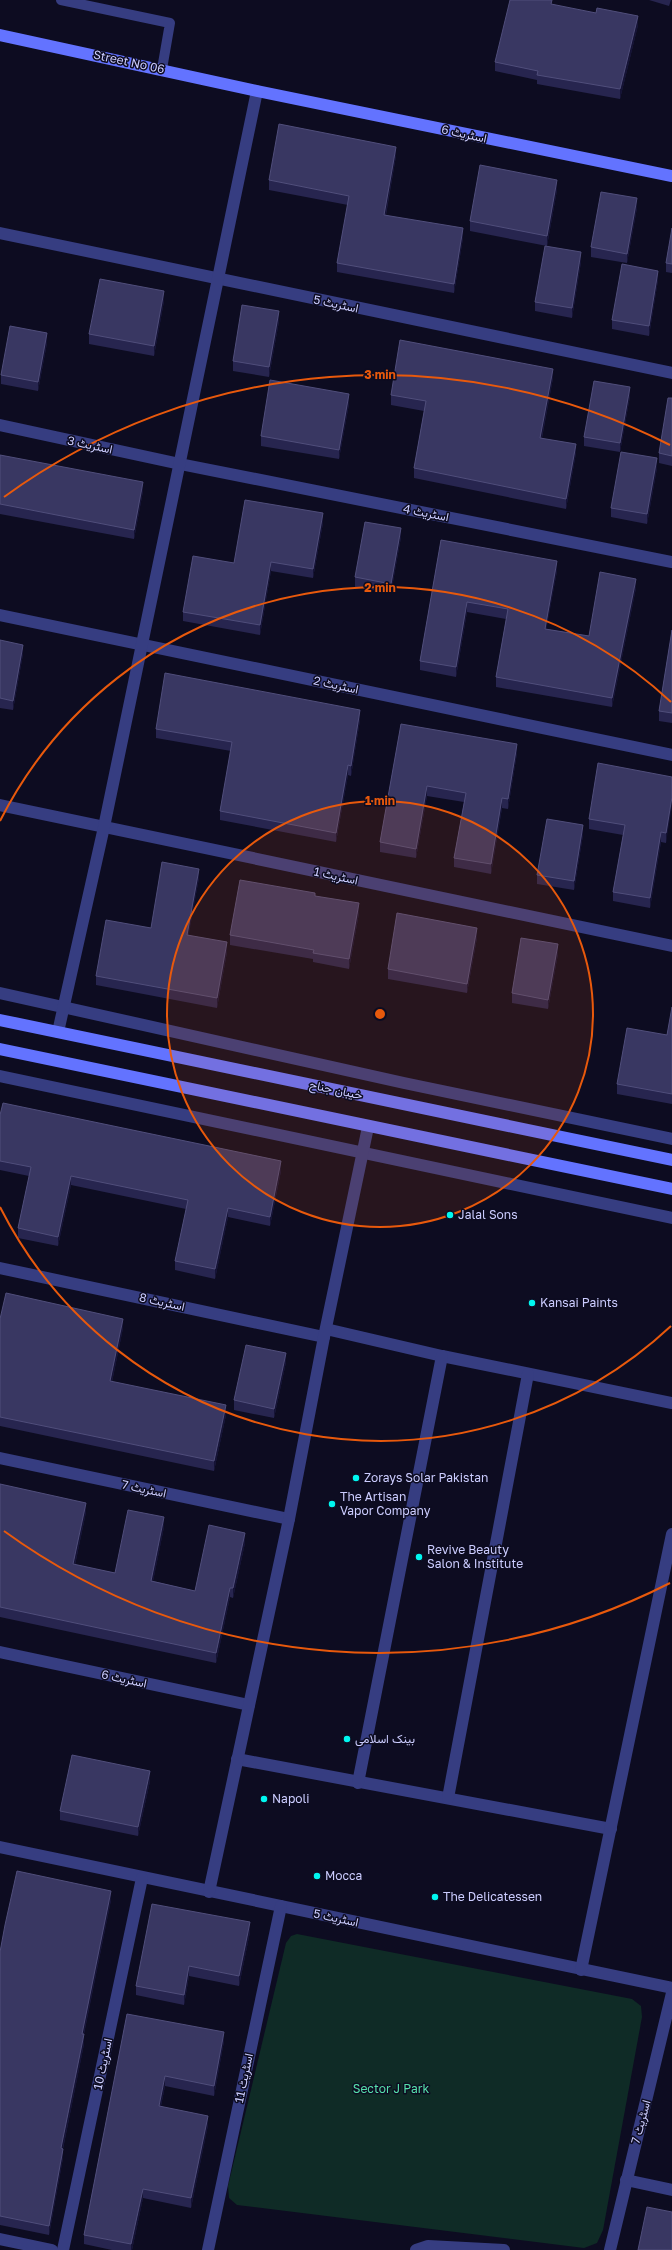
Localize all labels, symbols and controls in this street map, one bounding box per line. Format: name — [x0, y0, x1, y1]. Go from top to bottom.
street label: Street No 06 — [92, 47, 166, 76]
street label: اسٹریٹ 6 — [440, 121, 488, 147]
street label: اسٹریٹ 5 — [312, 291, 360, 317]
text: 3 min — [364, 367, 396, 382]
street label: اسٹریٹ 3 — [66, 432, 114, 458]
street label: اسٹریٹ 4 — [402, 501, 450, 525]
text: 2 min — [364, 580, 396, 595]
street label: اسٹریٹ 2 — [312, 672, 360, 698]
text: 1 min — [365, 793, 395, 808]
street label: اسٹریٹ 1 — [312, 864, 360, 888]
centre of rings — [373, 1007, 387, 1021]
street label: خیبان جناح — [308, 1077, 364, 1104]
place label: Jalal Sons — [458, 1207, 518, 1222]
marker: Jalal Sons — [445, 1210, 455, 1220]
street label: اسٹریٹ 8 — [138, 1289, 186, 1315]
place label: Kansai Paints — [540, 1295, 618, 1310]
marker: Kansai Paints — [527, 1298, 537, 1308]
place label: Zorays Solar Pakistan — [364, 1470, 488, 1485]
marker: Zorays Solar Pakistan — [351, 1473, 361, 1483]
street label: اسٹریٹ 7 — [120, 1476, 168, 1502]
place label: The Artisan Vapor Company — [340, 1489, 431, 1518]
marker: The Artisan Vapor Company — [327, 1499, 337, 1509]
place label: Revive Beauty Salon & Institute — [427, 1542, 523, 1571]
marker: Revive Beauty Salon & Institute — [414, 1552, 424, 1562]
street label: اسٹریٹ 6 — [100, 1666, 148, 1692]
place label: بینک اسلامی — [355, 1731, 415, 1747]
marker: بینک اسلامی — [342, 1734, 352, 1744]
place label: Napoli — [272, 1791, 310, 1806]
marker: Napoli — [259, 1794, 269, 1804]
place label: Mocca — [325, 1868, 362, 1883]
marker: Mocca — [312, 1871, 322, 1881]
place label: The Delicatessen — [443, 1889, 542, 1904]
marker: The Delicatessen — [430, 1892, 440, 1902]
street label: اسٹریٹ 5 — [312, 1905, 360, 1931]
street label: اسٹریٹ 10 — [90, 2037, 116, 2091]
street label: اسٹریٹ 11 — [231, 2052, 257, 2104]
park label: Sector J Park — [353, 2081, 429, 2096]
street label: اسٹریٹ 7 — [627, 2098, 655, 2146]

